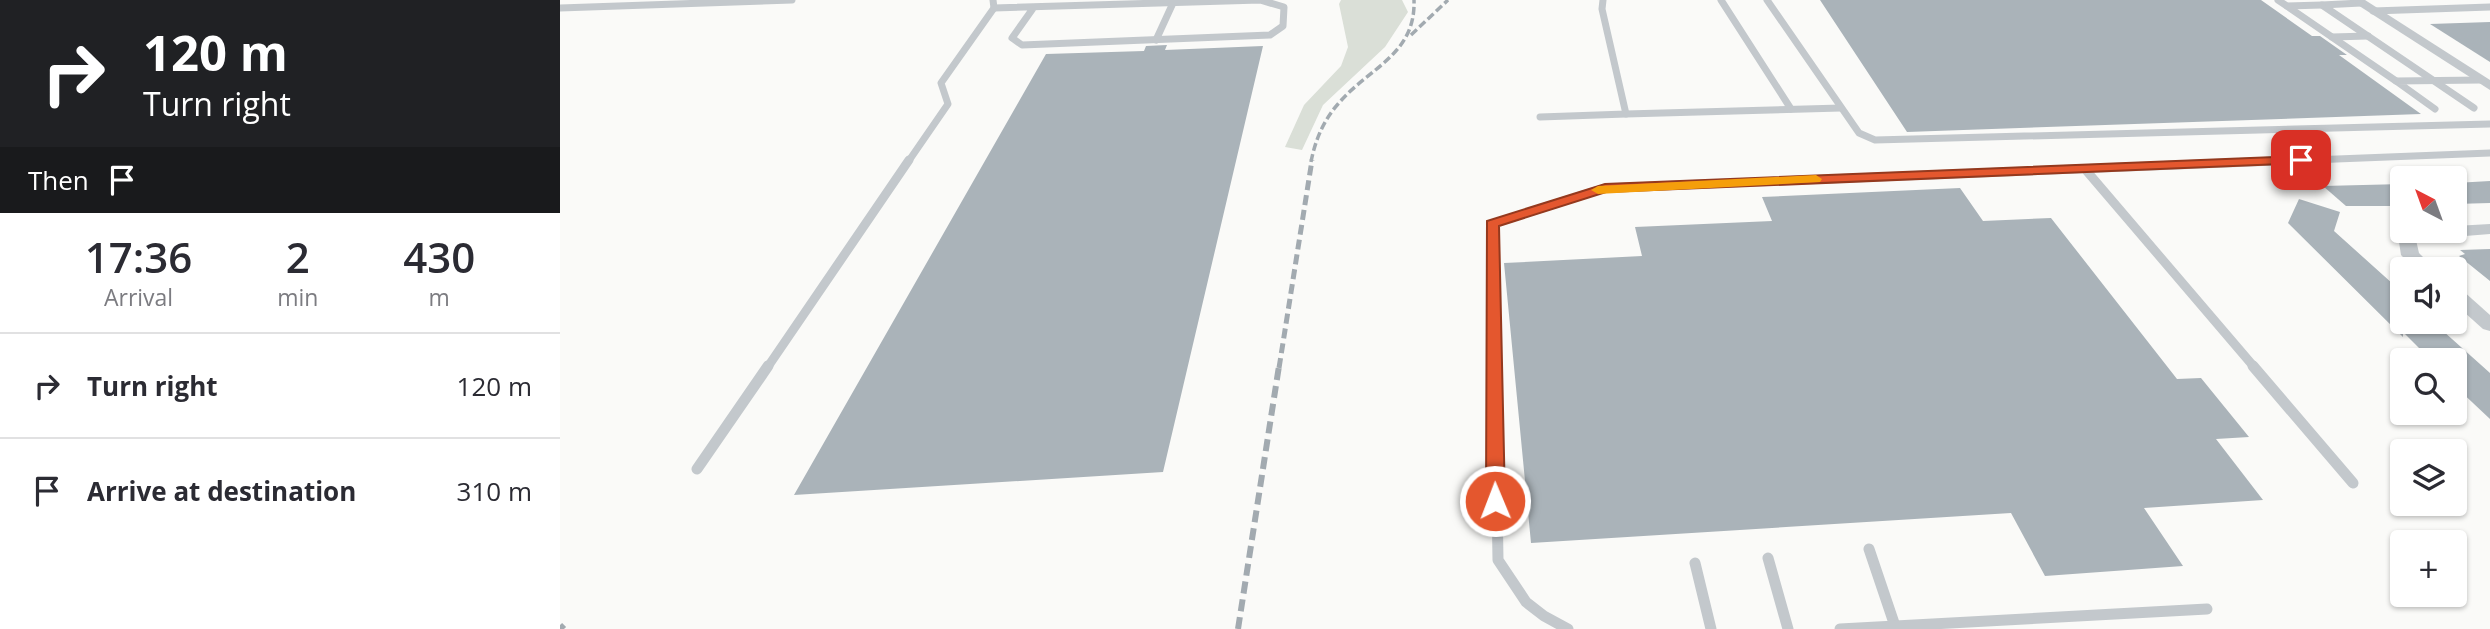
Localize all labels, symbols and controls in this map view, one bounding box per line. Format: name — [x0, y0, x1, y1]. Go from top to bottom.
text: 120 m — [143, 19, 288, 85]
icon: right — [28, 28, 119, 119]
text: Turn right — [143, 82, 291, 125]
pin — [2271, 130, 2331, 190]
icon: arrive — [2282, 141, 2320, 179]
icon: arrive — [103, 161, 141, 199]
text: Then — [28, 162, 89, 198]
north arrow — [2390, 166, 2468, 243]
map controls — [2390, 166, 2467, 607]
text: 17:36 — [85, 228, 192, 285]
text: 2 — [286, 228, 310, 285]
text: 430 — [403, 228, 475, 285]
button: sound — [2390, 257, 2467, 334]
text: Arrival — [104, 281, 173, 313]
text: min — [277, 281, 318, 313]
text: m — [429, 281, 450, 313]
button: search — [2390, 348, 2467, 425]
icon: right — [28, 367, 66, 405]
text: Turn right — [87, 368, 218, 404]
text: 120 m — [457, 368, 532, 404]
button: layers — [2390, 439, 2467, 516]
position arrow — [1458, 464, 1532, 538]
icon: arrive — [28, 472, 66, 510]
text: Arrive at destination — [87, 473, 356, 509]
text: 310 m — [457, 473, 532, 509]
button: + — [2390, 530, 2467, 607]

